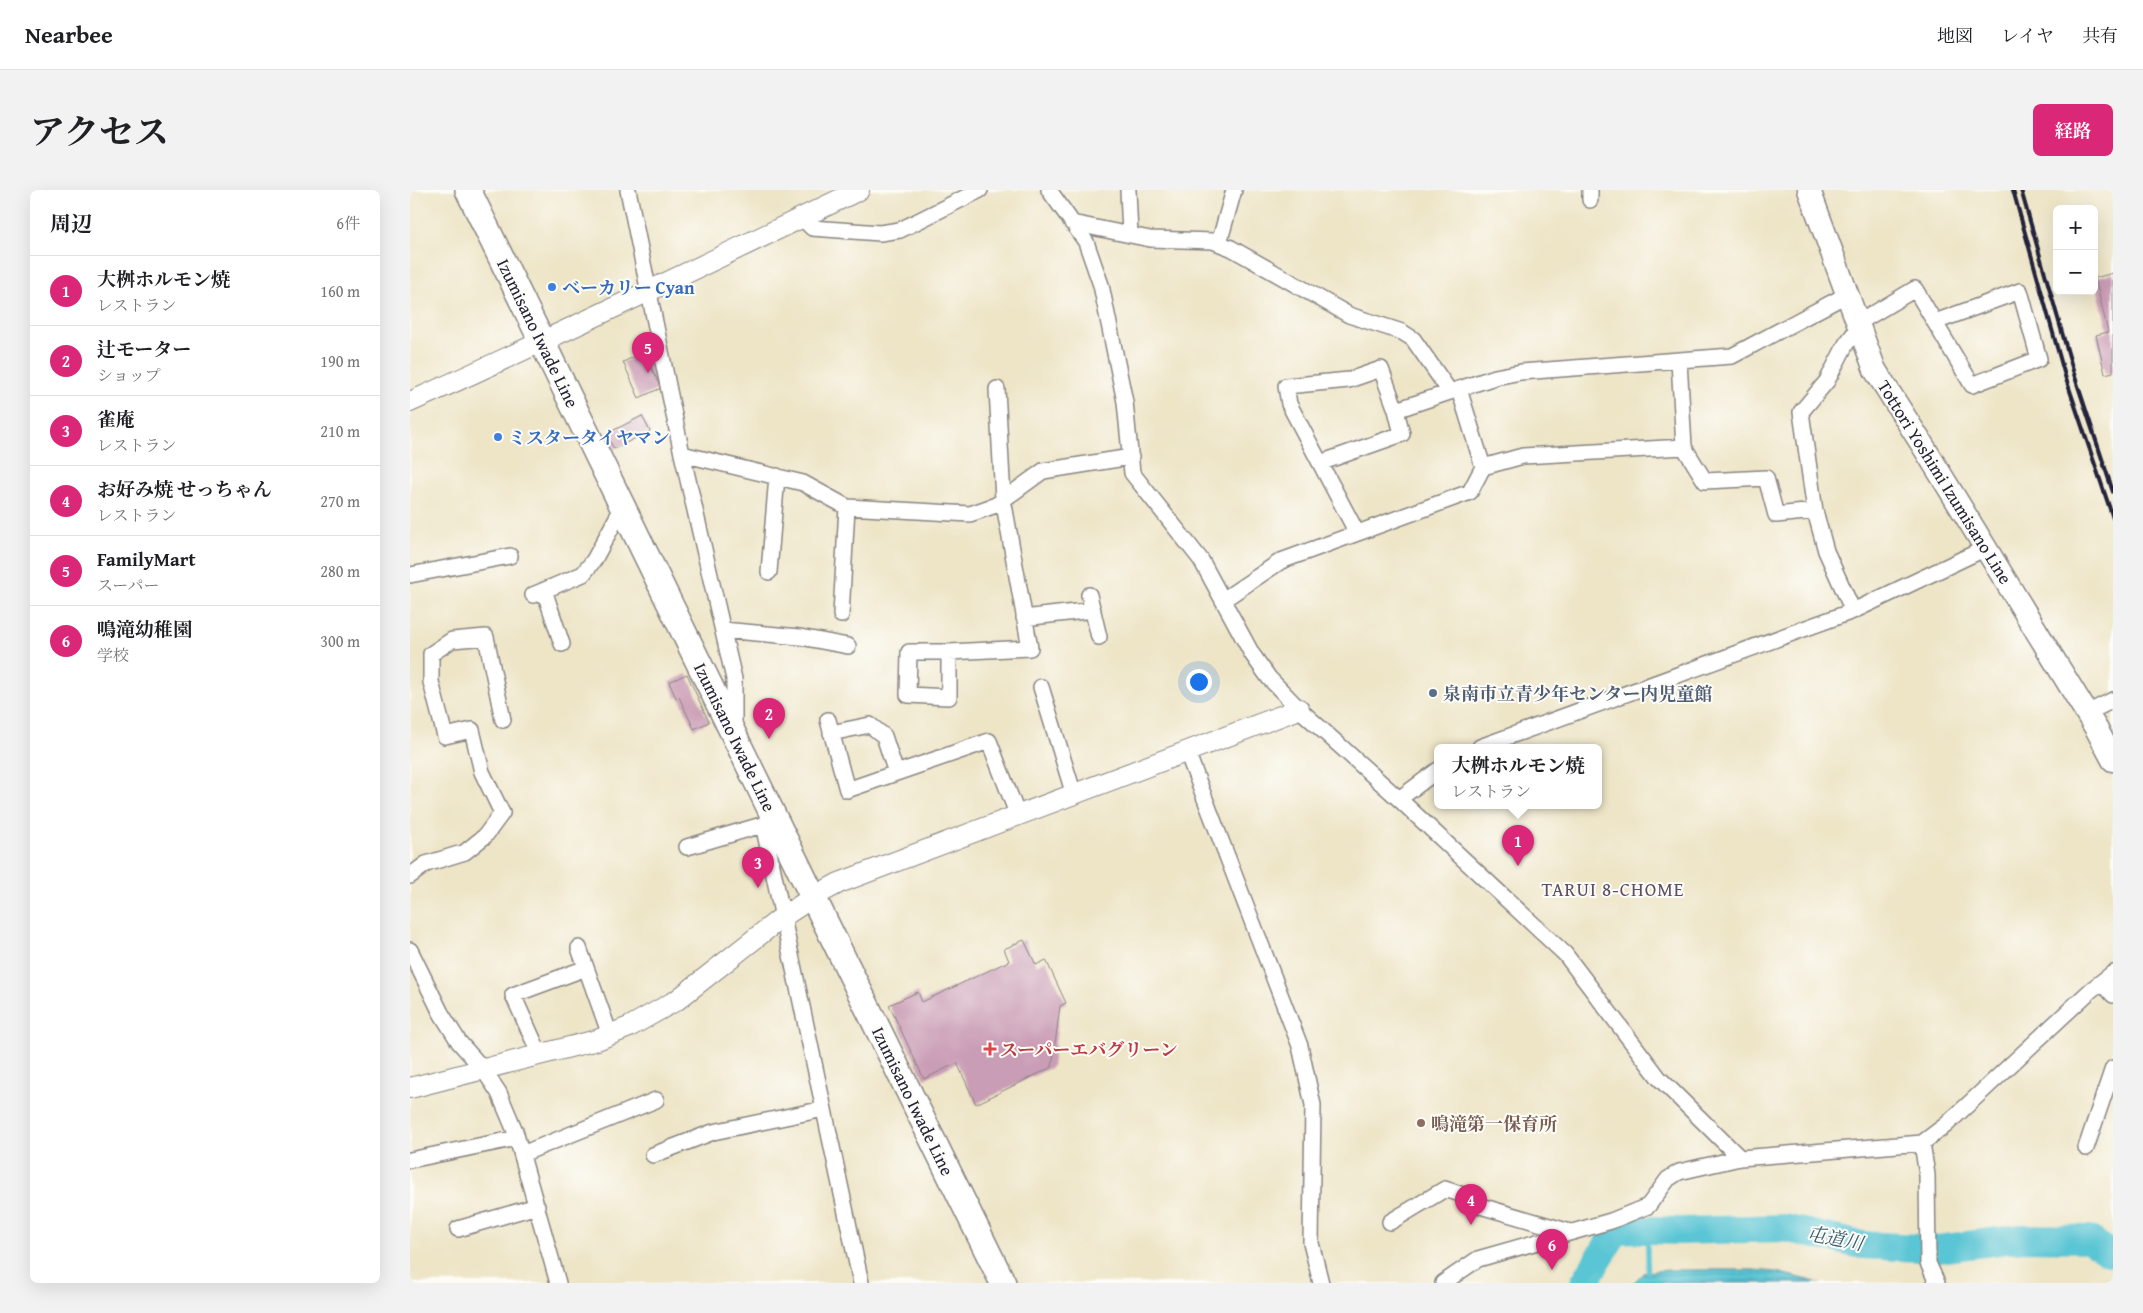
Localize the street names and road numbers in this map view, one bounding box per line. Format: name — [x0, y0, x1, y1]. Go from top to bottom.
street label: Izumisano Iwade Line — [490, 254, 586, 412]
street label: Tottori Yoshimi Izumisano Line — [1871, 375, 2019, 589]
street label: Izumisano Iwade Line — [687, 658, 783, 816]
street label: Izumisano Iwade Line — [865, 1022, 961, 1180]

